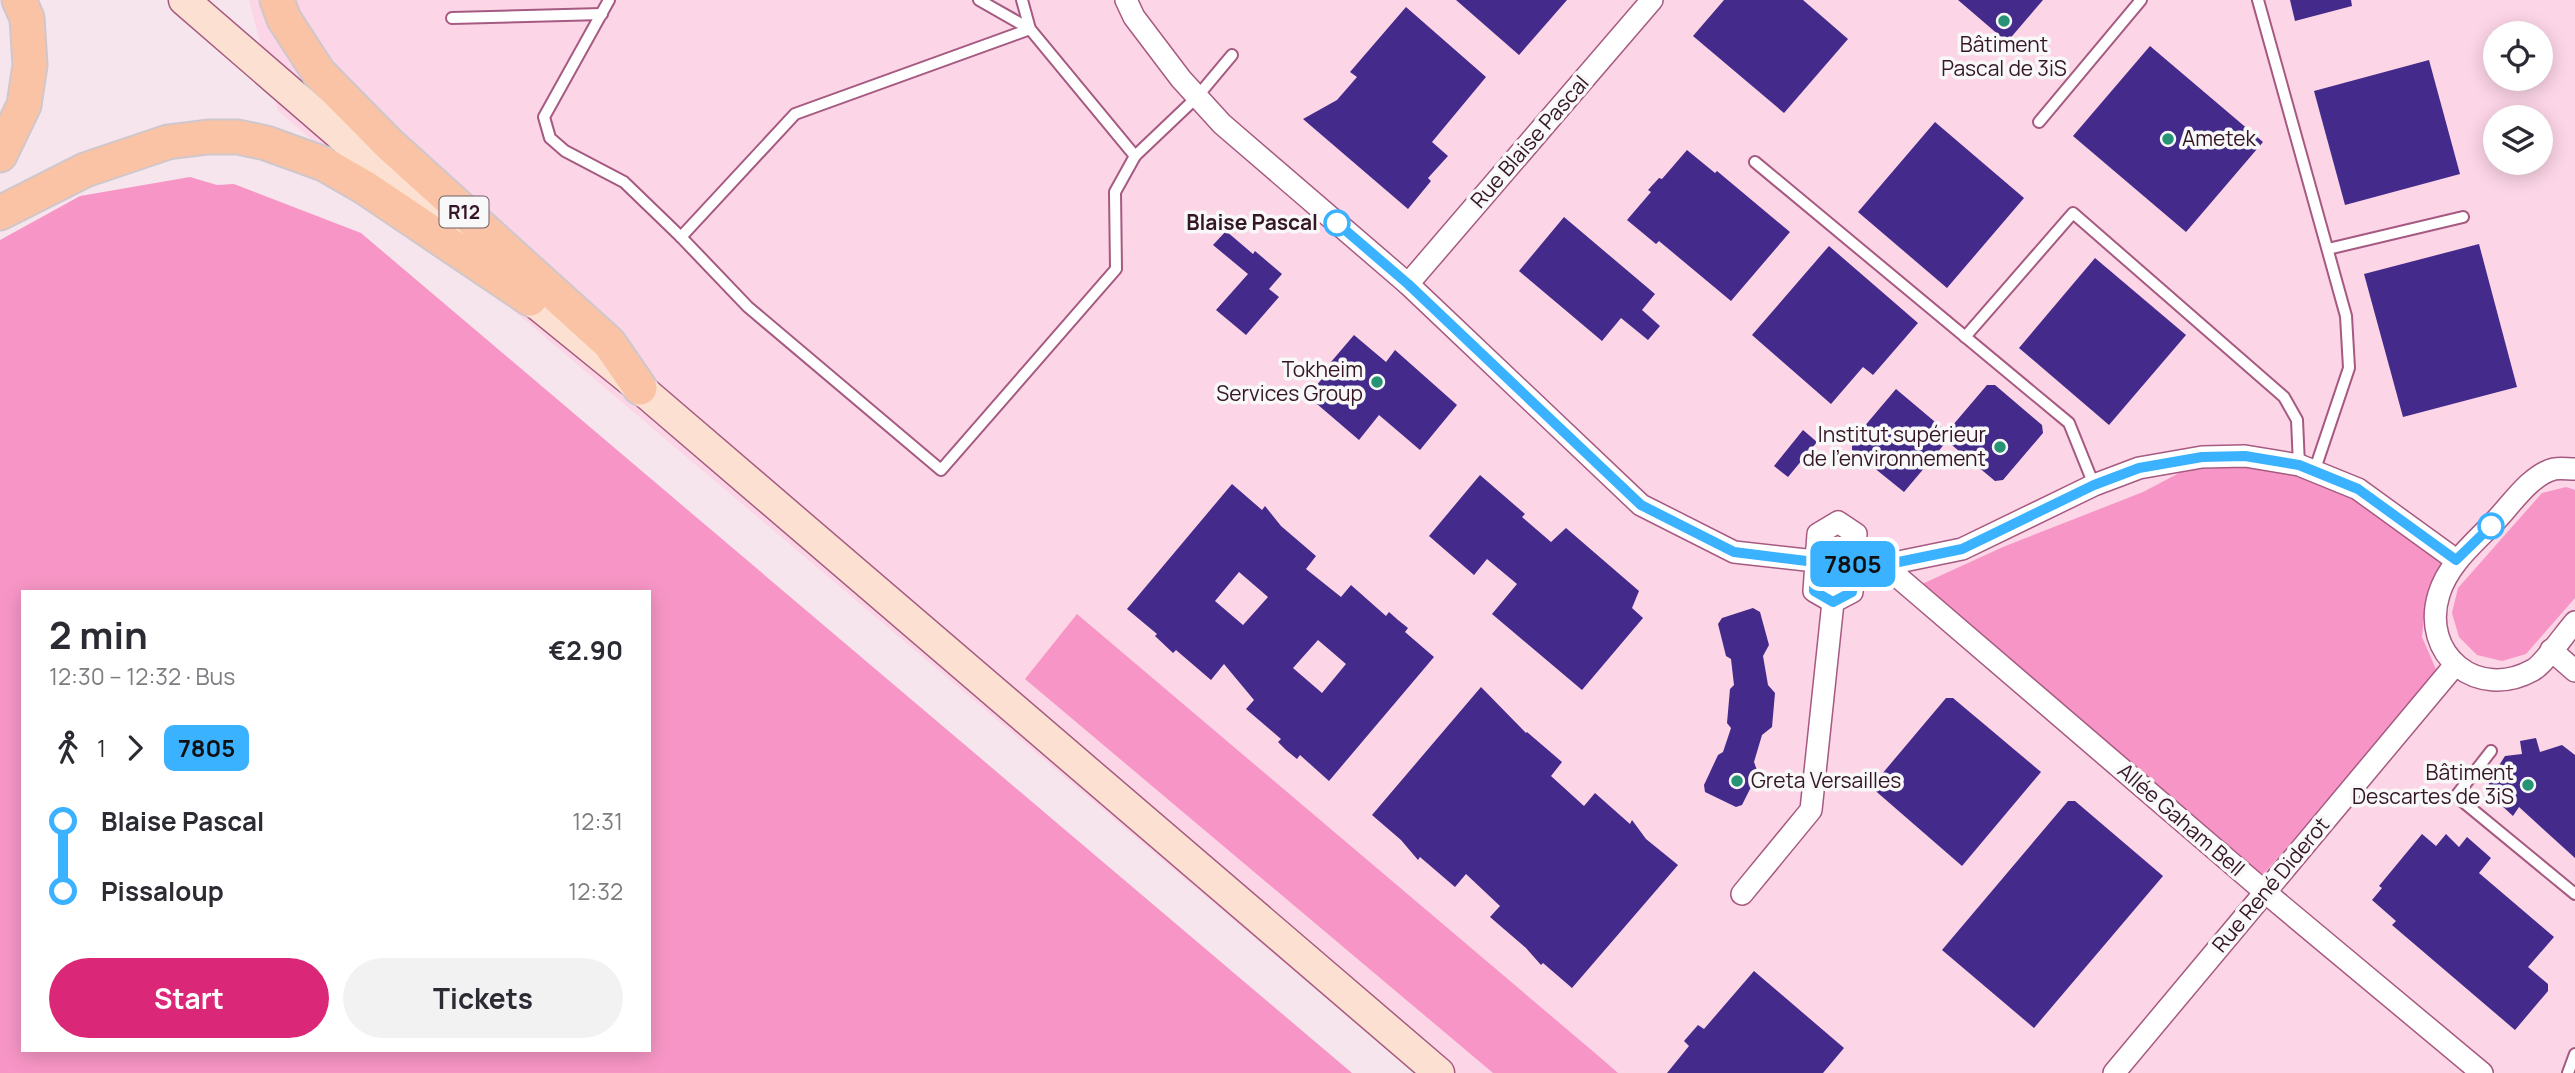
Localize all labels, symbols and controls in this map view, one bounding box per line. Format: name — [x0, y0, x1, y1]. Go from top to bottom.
marker: Bâtiment Pascal de 3iS — [1996, 13, 2012, 29]
map controls — [2483, 21, 2553, 175]
button: locate — [2483, 21, 2553, 91]
place label: Bâtiment Pascal de 3iS — [1941, 30, 2067, 82]
street label: Rue Blaise Pascal — [1464, 69, 1595, 214]
button: layers — [2483, 105, 2553, 175]
place label: Ametek — [2182, 124, 2257, 152]
marker: Ametek — [2160, 131, 2176, 147]
road number: R12 — [440, 196, 489, 228]
place label: Blaise Pascal — [1186, 208, 1318, 236]
marker: Blaise Pascal — [1324, 210, 1350, 236]
place label: Tokheim Services Group — [1216, 355, 1363, 407]
marker: Tokheim Services Group — [1369, 374, 1385, 390]
place label: Institut supérieur de l'environnement — [1802, 420, 1986, 472]
marker: Institut supérieur de l'environnement — [1992, 439, 2008, 455]
unlabelled marker — [2478, 513, 2504, 539]
line badge: 7805 — [1804, 541, 1902, 587]
text: 7805 — [1824, 547, 1882, 580]
text: 2 min — [49, 608, 148, 660]
text: €2.90 — [549, 632, 623, 668]
text: 12:30 – 12:32 · Bus — [49, 660, 235, 692]
icon: walk — [49, 729, 87, 767]
icon: forward — [116, 729, 154, 767]
text: 7805 — [178, 731, 235, 764]
text: 1 — [97, 732, 106, 764]
street label: Allée Gaham Bell — [2112, 756, 2251, 882]
place label: Bâtiment Descartes de 3iS — [2352, 758, 2514, 810]
place label: Greta Versailles — [1751, 766, 1901, 794]
marker: Greta Versailles — [1729, 773, 1745, 789]
marker: Bâtiment Descartes de 3iS — [2520, 777, 2536, 793]
text: Blaise Pascal — [101, 803, 264, 839]
text: 12:31 — [572, 805, 623, 837]
street label: Rue René Diderot — [2205, 811, 2335, 958]
text: Pissaloup — [101, 873, 224, 909]
text: 12:32 — [568, 875, 623, 907]
button: Start — [49, 958, 329, 1038]
button: Tickets — [343, 958, 623, 1038]

